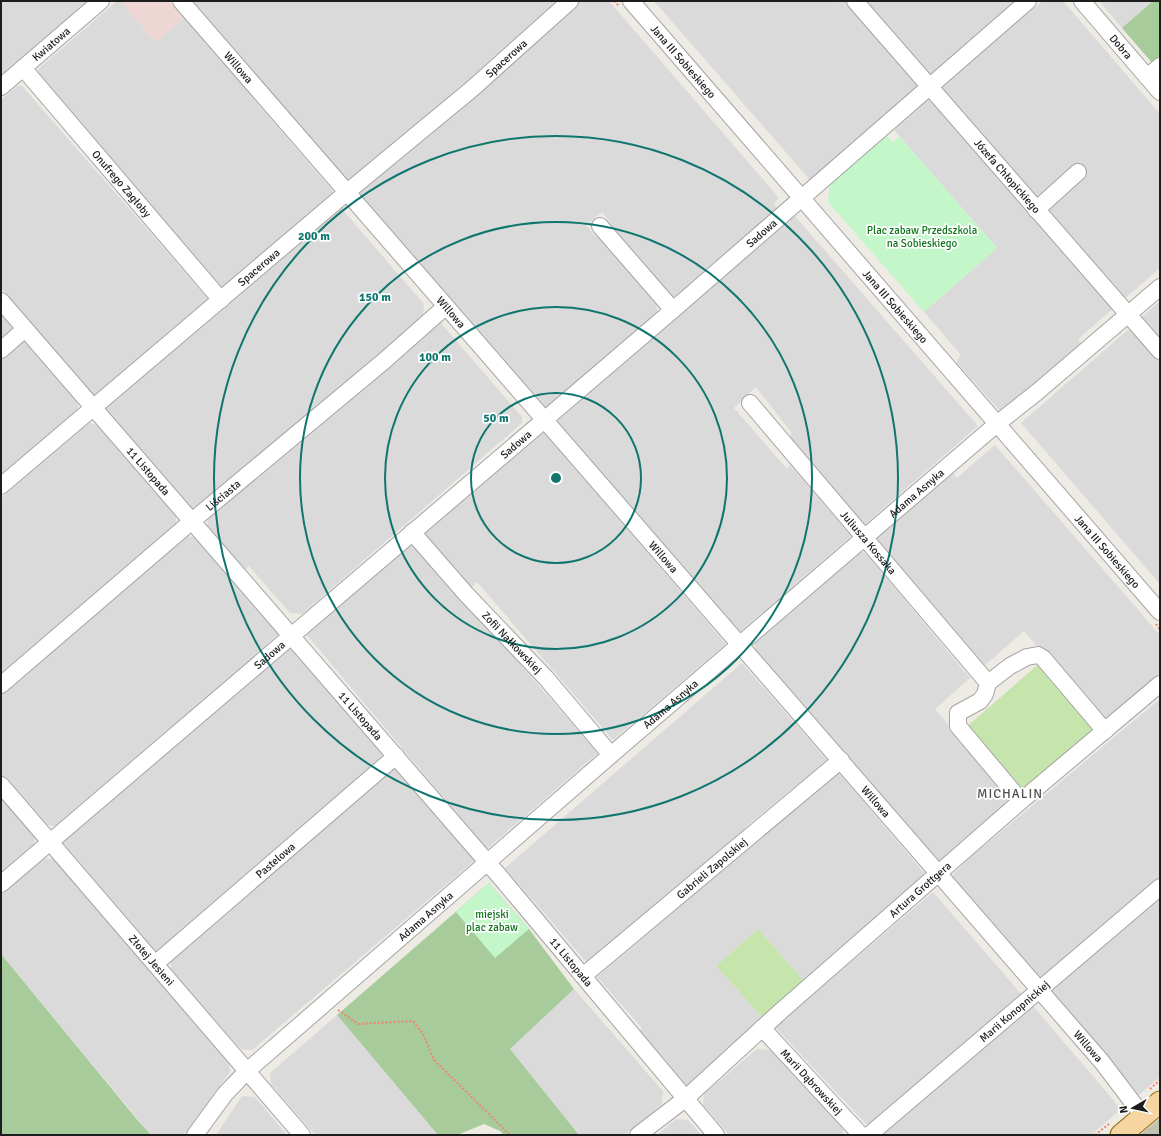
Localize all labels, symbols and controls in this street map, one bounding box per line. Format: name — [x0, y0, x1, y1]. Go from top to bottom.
street label: Jana III Sobieskiego — [648, 22, 718, 101]
street label: Kwiatowa — [30, 24, 73, 64]
street label: Dobra — [1107, 32, 1135, 62]
street label: Spacerowa — [483, 36, 530, 80]
street label: Willowa — [221, 49, 256, 87]
street label: Józefa Chłopickiego — [971, 137, 1043, 216]
street label: Onufrego Zagłoby — [89, 148, 154, 221]
street label: Sadowa — [744, 216, 780, 250]
park label: Plac zabaw Przedszkola na Sobieskiego — [867, 224, 978, 250]
text: 200 m — [298, 229, 330, 244]
street label: Spacerowa — [235, 246, 283, 289]
street label: Jana III Sobieskiego — [860, 267, 931, 346]
text: 150 m — [359, 290, 391, 305]
street label: Willowa — [433, 294, 468, 331]
text: 100 m — [419, 350, 451, 365]
text: 50 m — [483, 411, 509, 426]
street label: Sadowa — [498, 428, 535, 461]
street label: 11 Listopada — [123, 444, 173, 499]
street label: Adama Asnyka — [886, 466, 947, 521]
centre of rings — [549, 471, 563, 485]
street label: Liściasta — [203, 477, 244, 514]
street label: Juliusza Kossaka — [837, 508, 899, 578]
street label: Jana III Sobieskiego — [1072, 512, 1143, 591]
street label: Willowa — [646, 539, 681, 576]
street label: Zofii Nałkowskiej — [479, 609, 544, 676]
street label: Sadowa — [252, 638, 288, 672]
street label: Adama Asnyka — [641, 677, 701, 732]
street label: 11 Listopada — [336, 689, 385, 743]
street label: Willowa — [858, 783, 893, 821]
district label: MICHALIN — [977, 786, 1043, 802]
street label: Gabrieli Zapolskiej — [674, 835, 750, 902]
street label: Pastelowa — [253, 840, 298, 881]
street label: Artura Grottgera — [887, 859, 954, 920]
street label: Adama Asnyka — [396, 889, 456, 944]
park label: miejski plac zabaw — [466, 908, 518, 934]
street label: Złotej Jesieni — [126, 932, 177, 989]
street label: 11 Listopada — [547, 935, 595, 990]
street label: Marii Konopnickiej — [977, 978, 1052, 1045]
street label: Willowa — [1071, 1028, 1105, 1065]
street label: Marii Dąbrowskiej — [778, 1046, 845, 1117]
north arrow — [1113, 1088, 1153, 1128]
text: N — [1117, 1105, 1131, 1114]

